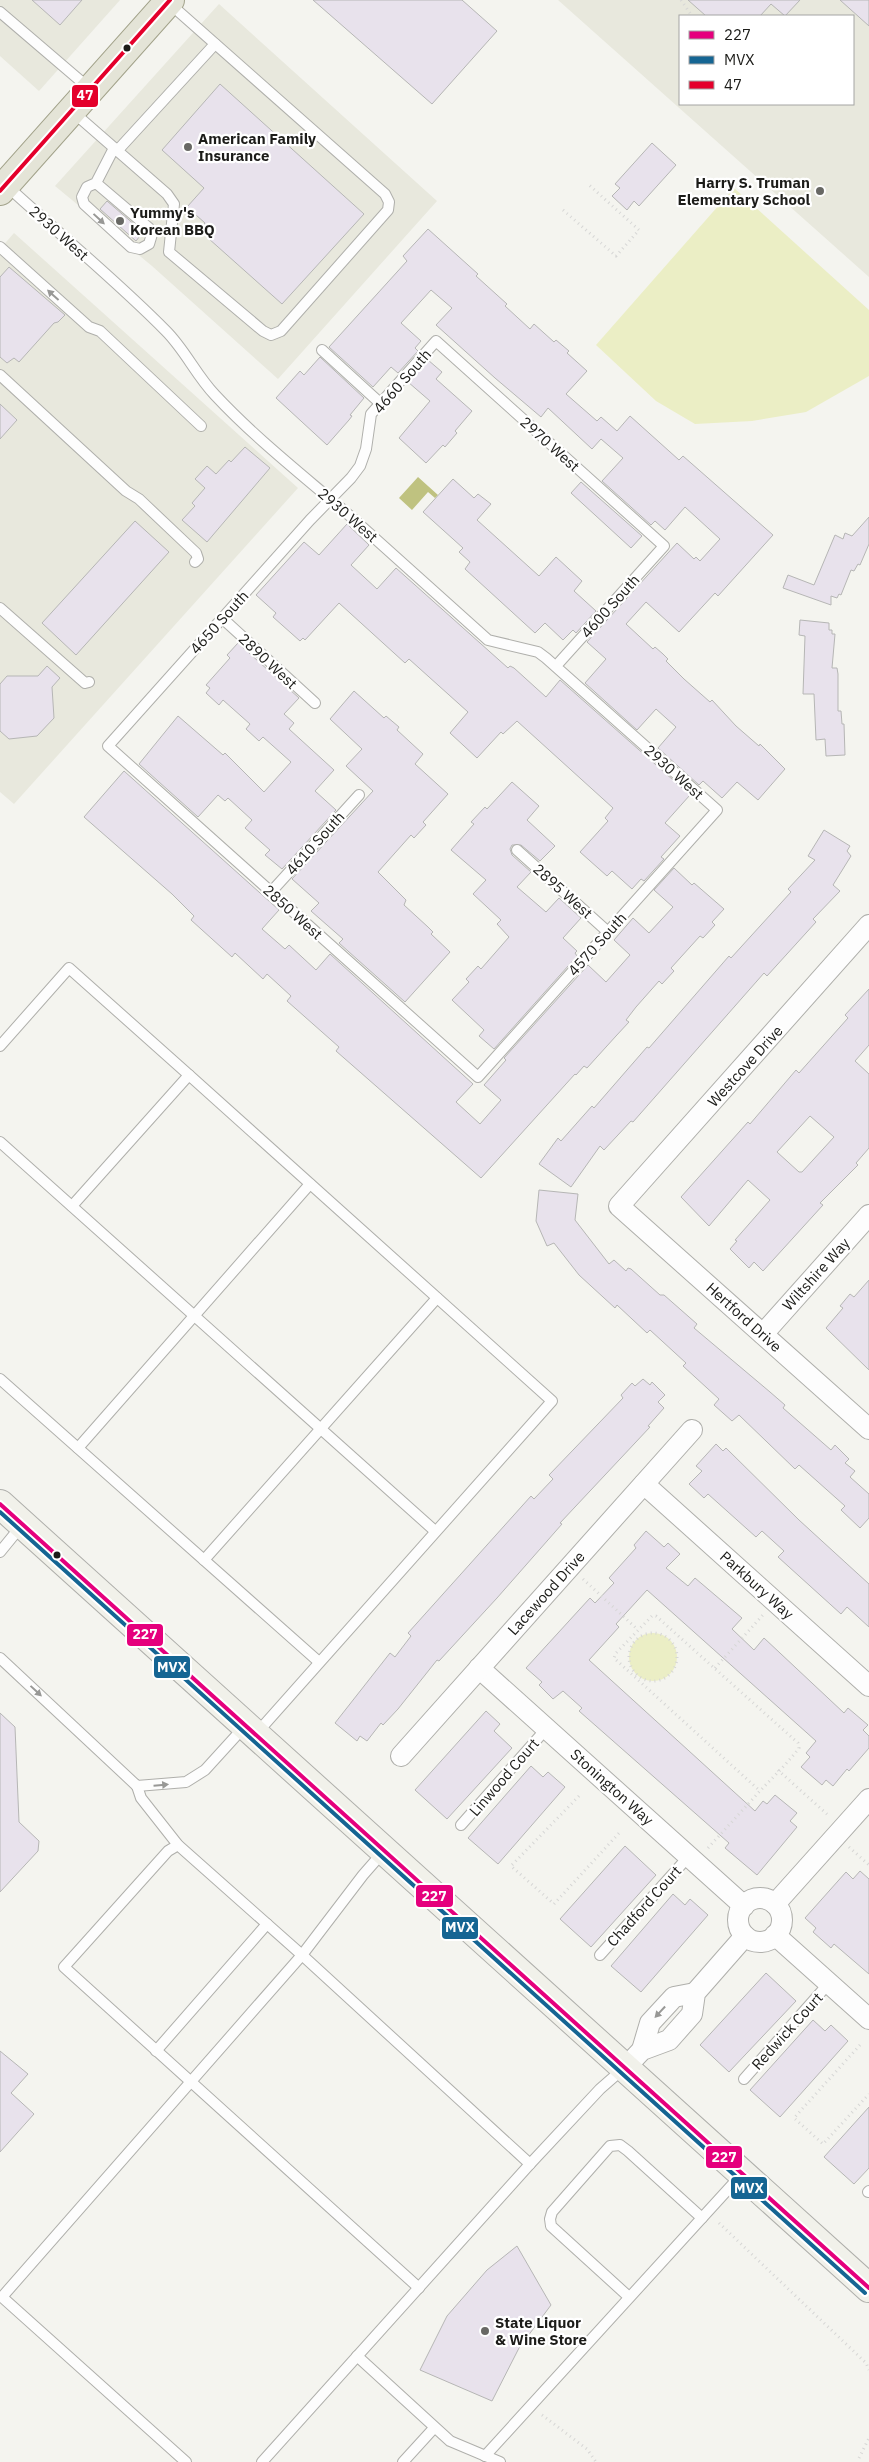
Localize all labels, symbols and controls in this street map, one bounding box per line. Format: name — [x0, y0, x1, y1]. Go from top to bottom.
legend — [679, 15, 854, 105]
text: 227 — [724, 25, 751, 44]
unlabelled marker — [122, 43, 132, 53]
text: MVX — [724, 50, 755, 69]
text: 47 — [724, 75, 742, 94]
line badge: 47 — [71, 84, 99, 108]
text: 47 — [77, 86, 93, 104]
place label: American Family Insurance — [198, 129, 316, 165]
marker: American Family Insurance — [182, 141, 194, 153]
place label: Harry S. Truman Elementary School — [678, 173, 810, 209]
marker: Harry S. Truman Elementary School — [814, 185, 826, 197]
street label: 2930 West — [25, 201, 93, 265]
place label: Yummy's Korean BBQ — [130, 203, 215, 239]
one-way arrow — [93, 213, 105, 225]
marker: Yummy's Korean BBQ — [114, 215, 126, 227]
one-way arrow — [46, 289, 59, 300]
street label: 4660 South — [369, 345, 435, 417]
street label: 2970 West — [516, 412, 584, 476]
street label: 2930 West — [314, 484, 382, 546]
street label: 4600 South — [577, 570, 643, 642]
street label: 4650 South — [186, 586, 252, 658]
street label: 2890 West — [235, 629, 301, 693]
street label: 2930 West — [640, 740, 708, 804]
street label: 4610 South — [282, 807, 348, 879]
street label: 2895 West — [529, 859, 597, 923]
street label: 2850 West — [259, 880, 327, 944]
street label: 4570 South — [564, 908, 630, 980]
street label: Westcove Drive — [703, 1021, 787, 1111]
street label: Wiltshire Way — [778, 1233, 854, 1314]
street label: Hertford Drive — [702, 1278, 786, 1356]
street label: Lacewood Drive — [503, 1547, 589, 1639]
street label: Parkbury Way — [716, 1547, 798, 1623]
unlabelled marker — [52, 1550, 62, 1560]
line badge: 227 — [126, 1623, 164, 1647]
text: 227 — [132, 1625, 158, 1643]
line badge: MVX — [153, 1655, 191, 1679]
text: MVX — [157, 1658, 188, 1676]
one-way arrow — [29, 1685, 41, 1697]
street label: Linwood Court — [465, 1734, 543, 1820]
street label: Stonington Way — [567, 1745, 658, 1830]
one-way arrow — [153, 1780, 169, 1788]
street label: Chadford Court — [603, 1862, 685, 1950]
line badge: 227 — [415, 1884, 454, 1908]
text: 227 — [421, 1887, 447, 1905]
line badge: MVX — [441, 1916, 479, 1940]
text: MVX — [445, 1918, 476, 1936]
street label: Redwick Court — [747, 1988, 827, 2074]
one-way arrow — [654, 2006, 666, 2018]
line badge: 227 — [705, 2145, 743, 2169]
text: 227 — [711, 2148, 737, 2166]
line badge: MVX — [730, 2176, 768, 2200]
text: MVX — [734, 2179, 765, 2197]
place label: State Liquor & Wine Store — [495, 2313, 587, 2349]
marker: State Liquor & Wine Store — [479, 2325, 491, 2337]

